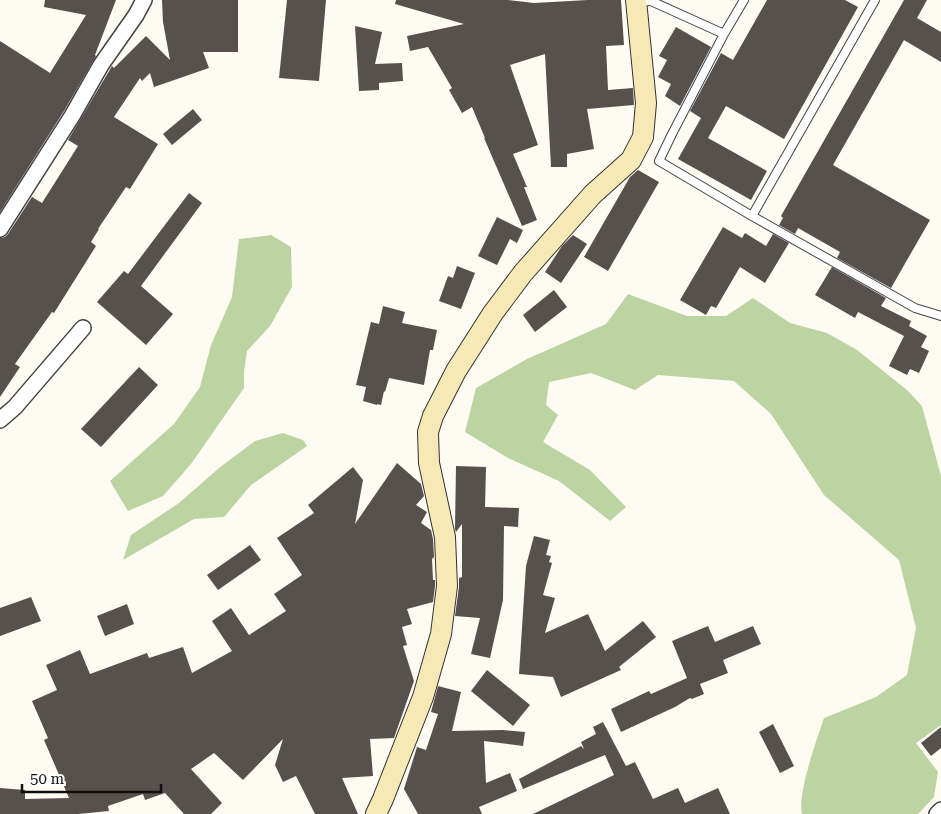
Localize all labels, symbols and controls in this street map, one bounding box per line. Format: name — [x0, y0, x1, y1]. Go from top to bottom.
scale bar — [22, 762, 161, 794]
text: 50 m — [30, 770, 65, 788]

